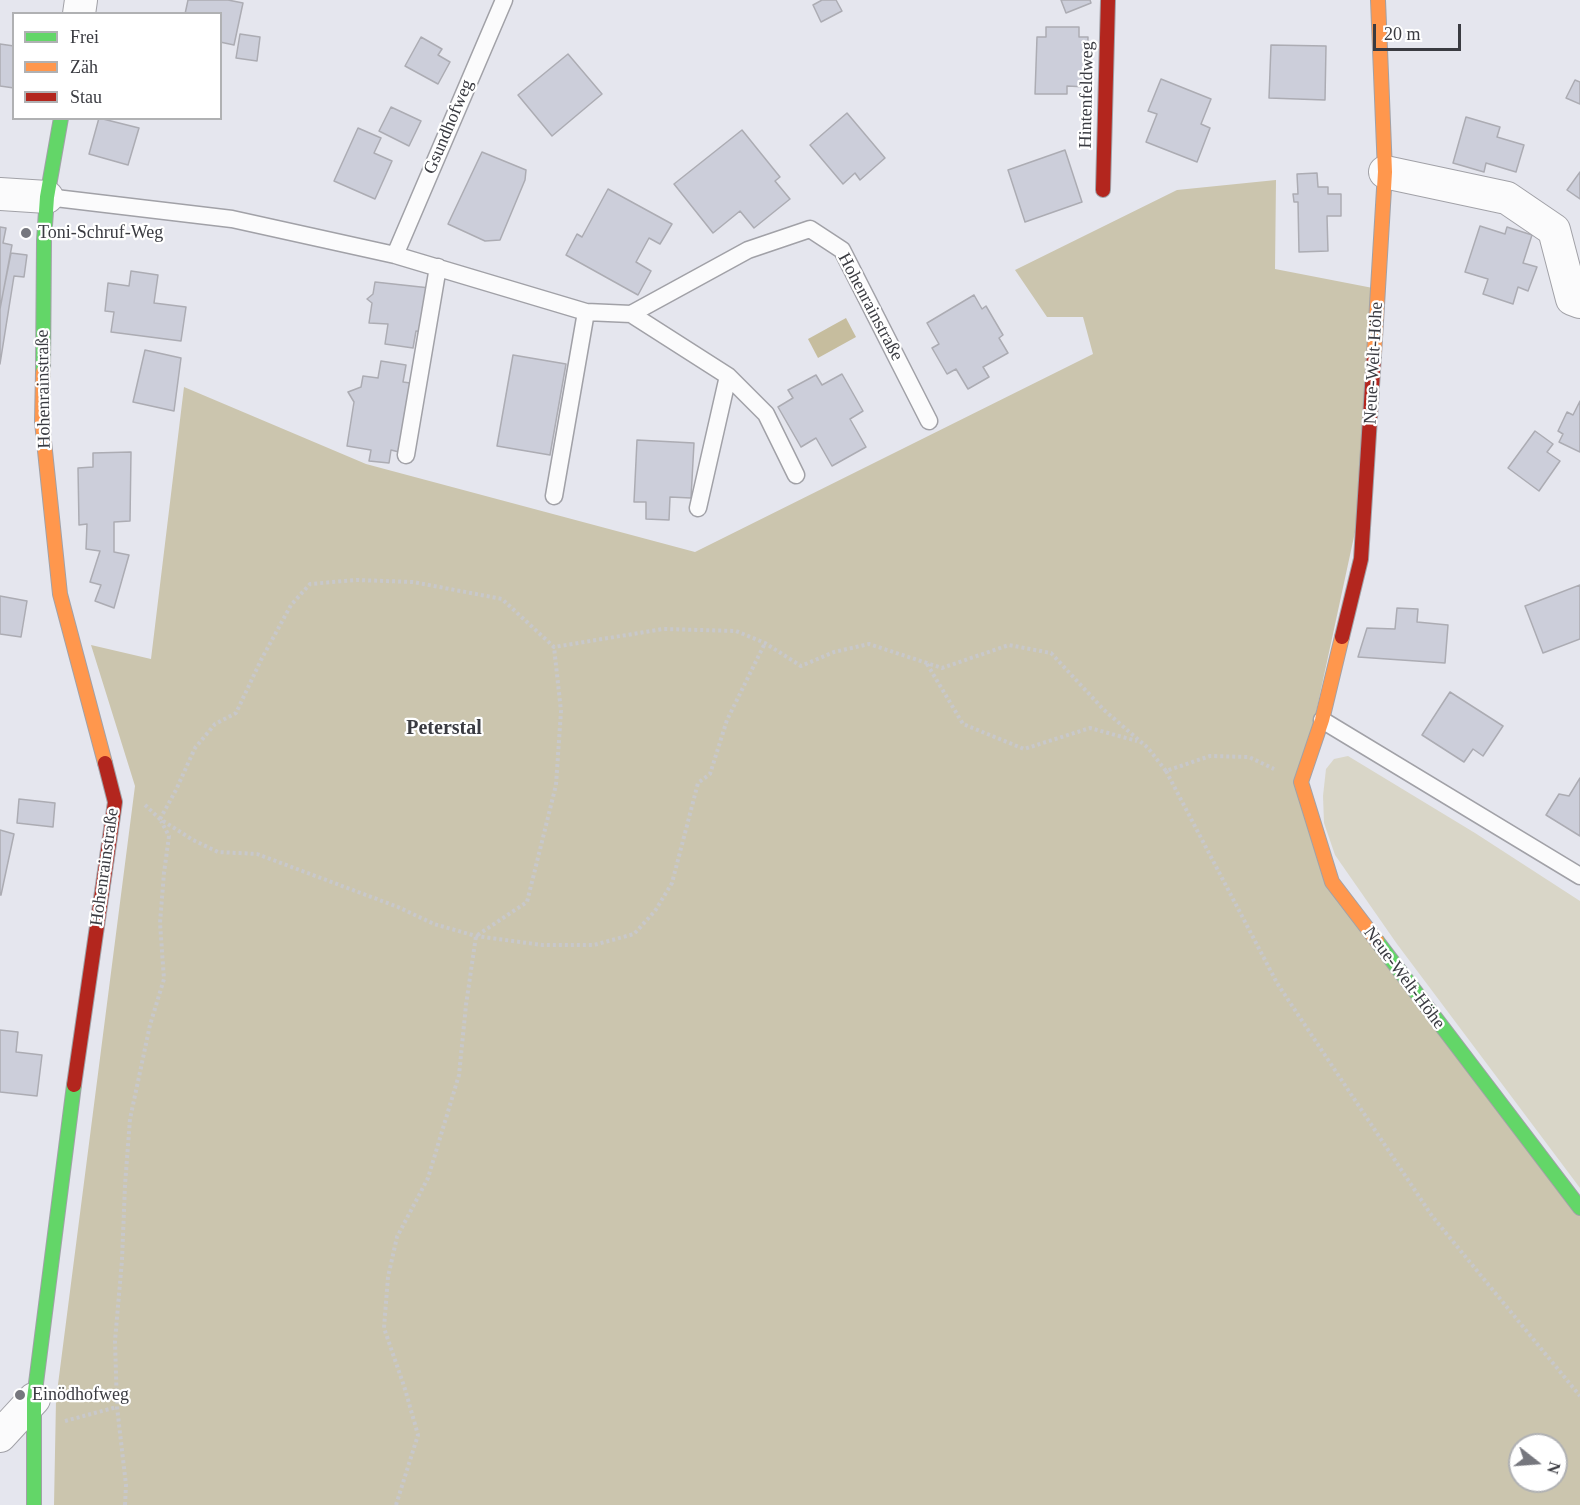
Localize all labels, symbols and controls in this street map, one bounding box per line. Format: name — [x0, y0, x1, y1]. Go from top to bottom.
legend — [12, 12, 222, 120]
scale bar — [1376, 12, 1464, 50]
text: 20 m — [1384, 24, 1421, 44]
text: Frei — [70, 27, 99, 47]
street label: Hintenfeldweg — [1075, 41, 1099, 149]
text: Zäh — [70, 57, 98, 77]
street label: Gsundhofweg — [419, 76, 479, 178]
text: Stau — [70, 87, 102, 107]
place label: Toni-Schruf-Weg — [38, 222, 163, 244]
marker: Toni-Schruf-Weg — [19, 226, 33, 240]
street label: Hohenrainstraße — [833, 249, 907, 365]
street label: Neue-Welt-Höhe — [1360, 301, 1388, 425]
street label: Hohenrainstraße — [32, 329, 56, 449]
district label: Peterstal — [406, 717, 482, 741]
street label: Hohenrainstraße — [86, 807, 124, 927]
street label: Neue-Welt-Höhe — [1359, 923, 1449, 1033]
place label: Einödhofweg — [32, 1384, 129, 1406]
marker: Einödhofweg — [13, 1388, 27, 1402]
north arrow — [1508, 1433, 1568, 1493]
text: N — [1544, 1460, 1564, 1476]

